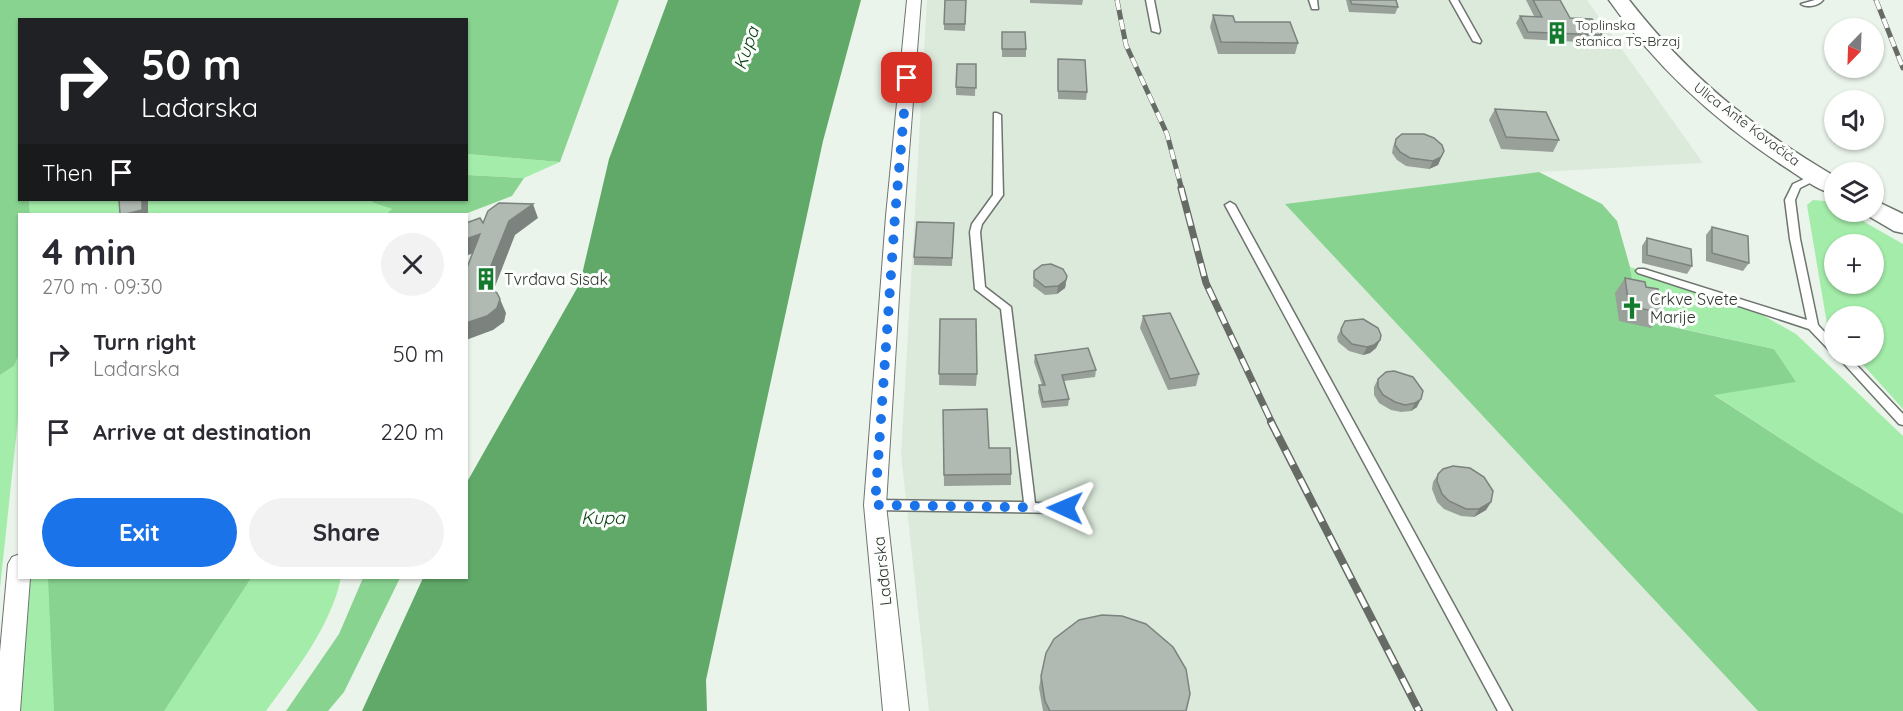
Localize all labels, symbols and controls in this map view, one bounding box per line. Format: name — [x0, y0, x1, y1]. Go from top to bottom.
place label: Toplinska stanica TS-Brzaj — [1575, 16, 1681, 50]
north arrow — [1824, 18, 1884, 78]
map controls — [1824, 18, 1884, 366]
building icon: Toplinska stanica TS-Brzaj — [1544, 20, 1570, 46]
water label: Kupa — [728, 22, 764, 73]
text: 50 m — [141, 38, 241, 91]
icon: right — [42, 42, 120, 120]
pin — [881, 52, 932, 103]
icon: arrive — [890, 61, 923, 94]
street label: Ulica Ante Kovačića — [1690, 78, 1804, 170]
text: Lađarska — [141, 90, 258, 124]
button: sound — [1824, 90, 1884, 150]
icon: arrive — [105, 156, 138, 189]
text: Then — [42, 159, 93, 187]
button: layers — [1824, 162, 1884, 222]
text: 4 min — [42, 229, 136, 274]
button: close — [381, 233, 444, 296]
button: + — [1824, 234, 1884, 294]
building icon: Tvrđava Sisak — [473, 266, 499, 292]
place label: Tvrđava Sisak — [504, 269, 608, 289]
text: 270 m · 09:30 — [42, 274, 163, 299]
place label: Crkve Svete Marije — [1650, 289, 1738, 327]
church icon: Crkve Svete Marije — [1619, 295, 1645, 321]
button: − — [1824, 306, 1884, 366]
text: Turn right — [93, 328, 197, 356]
icon: right — [42, 338, 75, 371]
text: 50 m — [393, 340, 444, 368]
text: Lađarska — [93, 356, 180, 381]
icon: arrive — [42, 416, 75, 449]
text: Arrive at destination — [93, 418, 311, 446]
text: 220 m — [380, 418, 444, 446]
position arrow — [1033, 476, 1097, 540]
button: Exit — [42, 498, 237, 567]
button: Share — [249, 498, 444, 567]
water label: Kupa — [581, 506, 626, 529]
street label: Lađarska — [868, 535, 896, 607]

